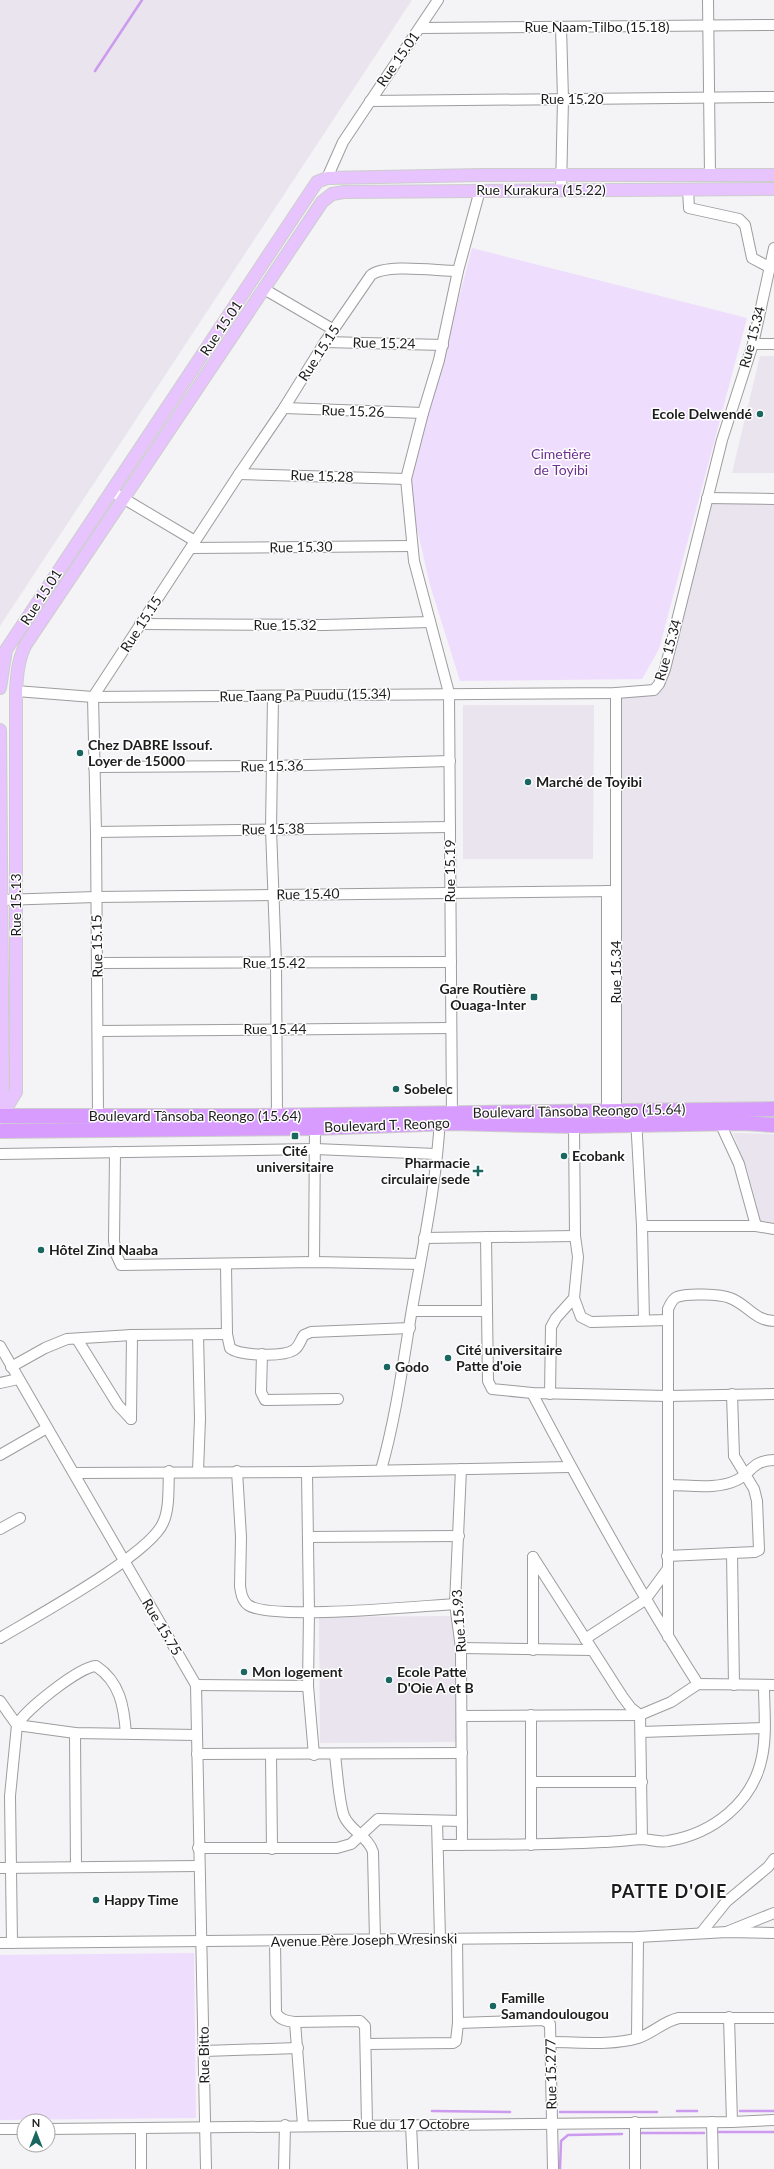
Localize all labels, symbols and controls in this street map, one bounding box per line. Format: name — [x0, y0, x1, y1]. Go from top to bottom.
street label: Rue Naam-Tilbo (15.18) — [524, 18, 670, 35]
street label: Rue 15.01 — [373, 28, 423, 89]
street label: Rue 15.20 — [540, 90, 604, 107]
street label: Rue Kurakura (15.22) — [476, 181, 606, 198]
street label: Rue 15.01 — [196, 297, 245, 359]
street label: Rue 15.34 — [735, 304, 768, 370]
street label: Rue 15.15 — [294, 322, 343, 384]
street label: Rue 15.24 — [352, 333, 416, 352]
street label: Rue 15.26 — [321, 401, 385, 420]
place label: Ecole Delwendé — [652, 405, 753, 422]
marker: Ecole Delwendé — [755, 409, 765, 419]
park label: Cimetière de Toyibi — [531, 445, 591, 478]
street label: Rue 15.28 — [290, 466, 354, 485]
street label: Rue 15.30 — [269, 537, 333, 556]
street label: Rue 15.01 — [16, 566, 65, 628]
street label: Rue 15.15 — [116, 593, 165, 655]
street label: Rue 15.32 — [253, 616, 317, 633]
street label: Rue 15.34 — [651, 617, 684, 683]
street label: Rue Taang Pa Puudu (15.34) — [219, 685, 391, 704]
place label: Chez DABRE Issouf. Loyer de 15000 — [88, 736, 212, 769]
marker: Chez DABRE Issouf. Loyer de 15000 — [75, 748, 85, 758]
street label: Rue 15.36 — [240, 756, 304, 775]
place label: Marché de Toyibi — [536, 773, 642, 790]
marker: Marché de Toyibi — [523, 777, 533, 787]
street label: Rue 15.38 — [241, 819, 305, 838]
street label: Rue 15.19 — [441, 839, 458, 903]
street label: Rue 15.13 — [7, 873, 24, 937]
street label: Rue 15.40 — [276, 884, 340, 903]
street label: Rue 15.15 — [87, 914, 106, 978]
street label: Rue 15.34 — [607, 940, 624, 1004]
street label: Rue 15.42 — [242, 954, 306, 971]
place label: Gare Routière Ouaga-Inter — [439, 980, 527, 1013]
marker: Gare Routière Ouaga-Inter — [529, 992, 539, 1002]
street label: Rue 15.44 — [243, 1020, 307, 1037]
place label: Sobelec — [404, 1080, 453, 1097]
marker: Sobelec — [391, 1084, 401, 1094]
street label: Boulevard Tânsoba Reongo (15.64) — [473, 1100, 686, 1121]
street label: Boulevard Tânsoba Reongo (15.64) — [89, 1107, 302, 1124]
street label: Boulevard T. Reongo — [324, 1114, 450, 1135]
marker: Cité universitaire — [290, 1131, 300, 1141]
place label: Cité universitaire — [256, 1142, 334, 1175]
place label: Ecobank — [572, 1147, 625, 1164]
marker: Ecobank — [559, 1151, 569, 1161]
place label: Pharmacie circulaire sede — [381, 1154, 471, 1187]
marker: Pharmacie circulaire sede — [473, 1166, 483, 1176]
place label: Hôtel Zind Naaba — [49, 1241, 158, 1258]
marker: Hôtel Zind Naaba — [36, 1245, 46, 1255]
place label: Cité universitaire Patte d'oie — [456, 1341, 563, 1374]
marker: Cité universitaire Patte d'oie — [443, 1353, 453, 1363]
place label: Godo — [395, 1358, 429, 1375]
marker: Godo — [382, 1362, 392, 1372]
street label: Rue 15.93 — [448, 1589, 469, 1653]
street label: Rue 15.75 — [139, 1595, 186, 1658]
place label: Mon logement — [252, 1663, 344, 1680]
place label: Ecole Patte D'Oie A et B — [397, 1663, 474, 1696]
marker: Mon logement — [239, 1667, 249, 1677]
marker: Ecole Patte D'Oie A et B — [384, 1675, 394, 1685]
district label: PATTE D'OIE — [611, 1880, 727, 1902]
place label: Happy Time — [104, 1891, 179, 1908]
marker: Happy Time — [91, 1895, 101, 1905]
street label: Avenue Père Joseph Wresinski — [270, 1929, 457, 1950]
place label: Famille Samandoulougou — [501, 1989, 609, 2022]
marker: Famille Samandoulougou — [488, 2001, 498, 2011]
street label: Rue Bitto — [195, 2026, 212, 2084]
street label: Rue 15.277 — [541, 2038, 560, 2110]
north arrow — [16, 2113, 56, 2153]
street label: Rue du 17 Octobre — [352, 2115, 470, 2132]
text: N — [32, 2116, 40, 2129]

